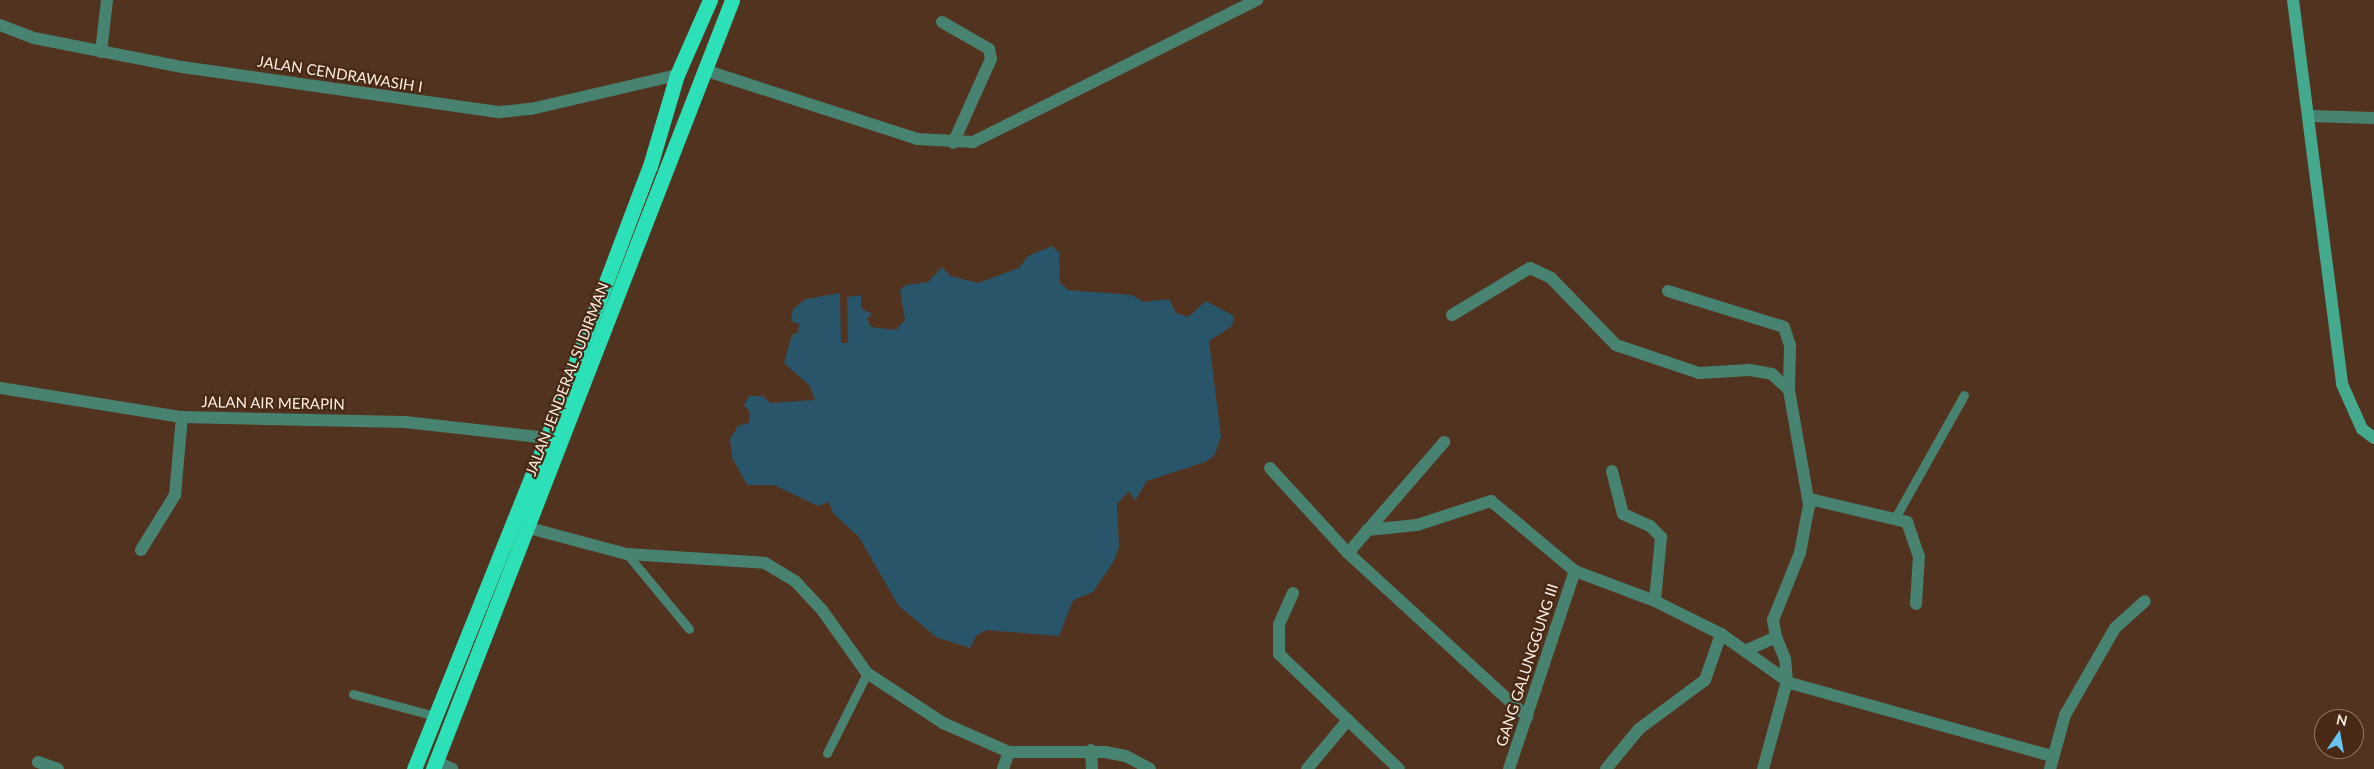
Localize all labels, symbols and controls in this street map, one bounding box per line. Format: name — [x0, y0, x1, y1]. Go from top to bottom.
street label: JALAN CENDRAWASIH I — [256, 52, 424, 96]
street label: JALAN JENDERAL SUDIRMAN — [522, 279, 612, 479]
street label: JALAN AIR MERAPIN — [201, 393, 345, 413]
street label: GANG GALUNGGUNG III — [1492, 581, 1562, 749]
north arrow — [2314, 709, 2364, 759]
text: N — [2335, 710, 2349, 729]

